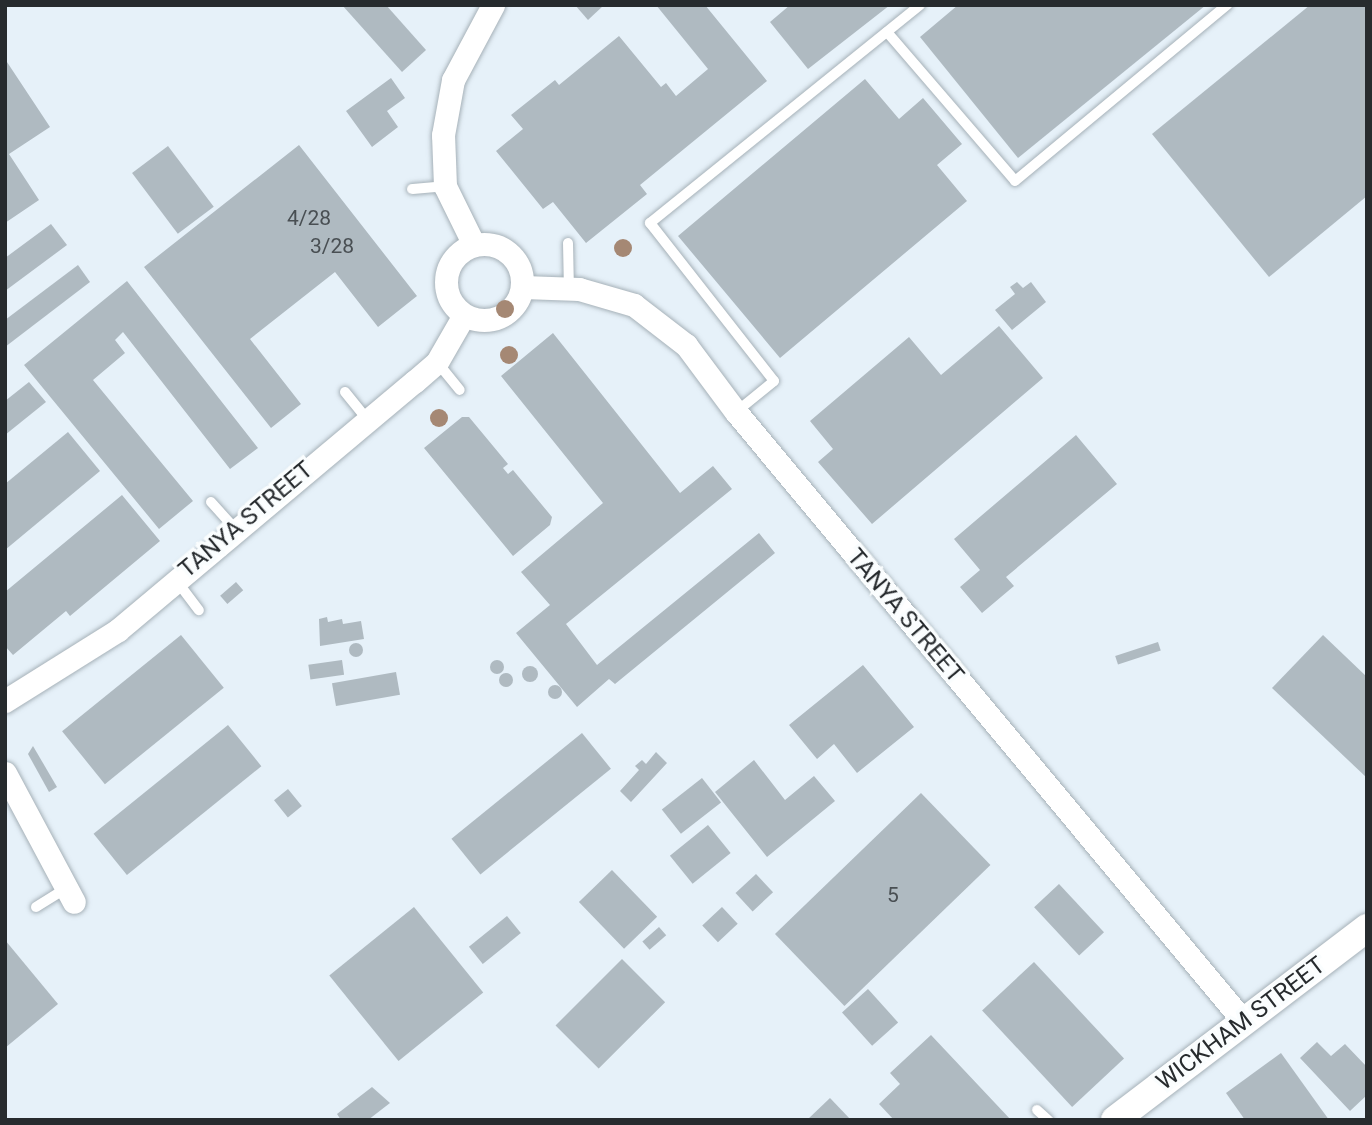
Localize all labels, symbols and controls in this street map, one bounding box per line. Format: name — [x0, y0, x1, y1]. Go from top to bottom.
house number: 4/28 — [287, 205, 331, 231]
house number: 3/28 — [310, 233, 354, 259]
street label: TANYA STREET — [173, 456, 319, 584]
street label: TANYA STREET — [841, 543, 969, 689]
house number: 5 — [887, 882, 899, 908]
street label: WICKHAM STREET — [1151, 951, 1331, 1097]

